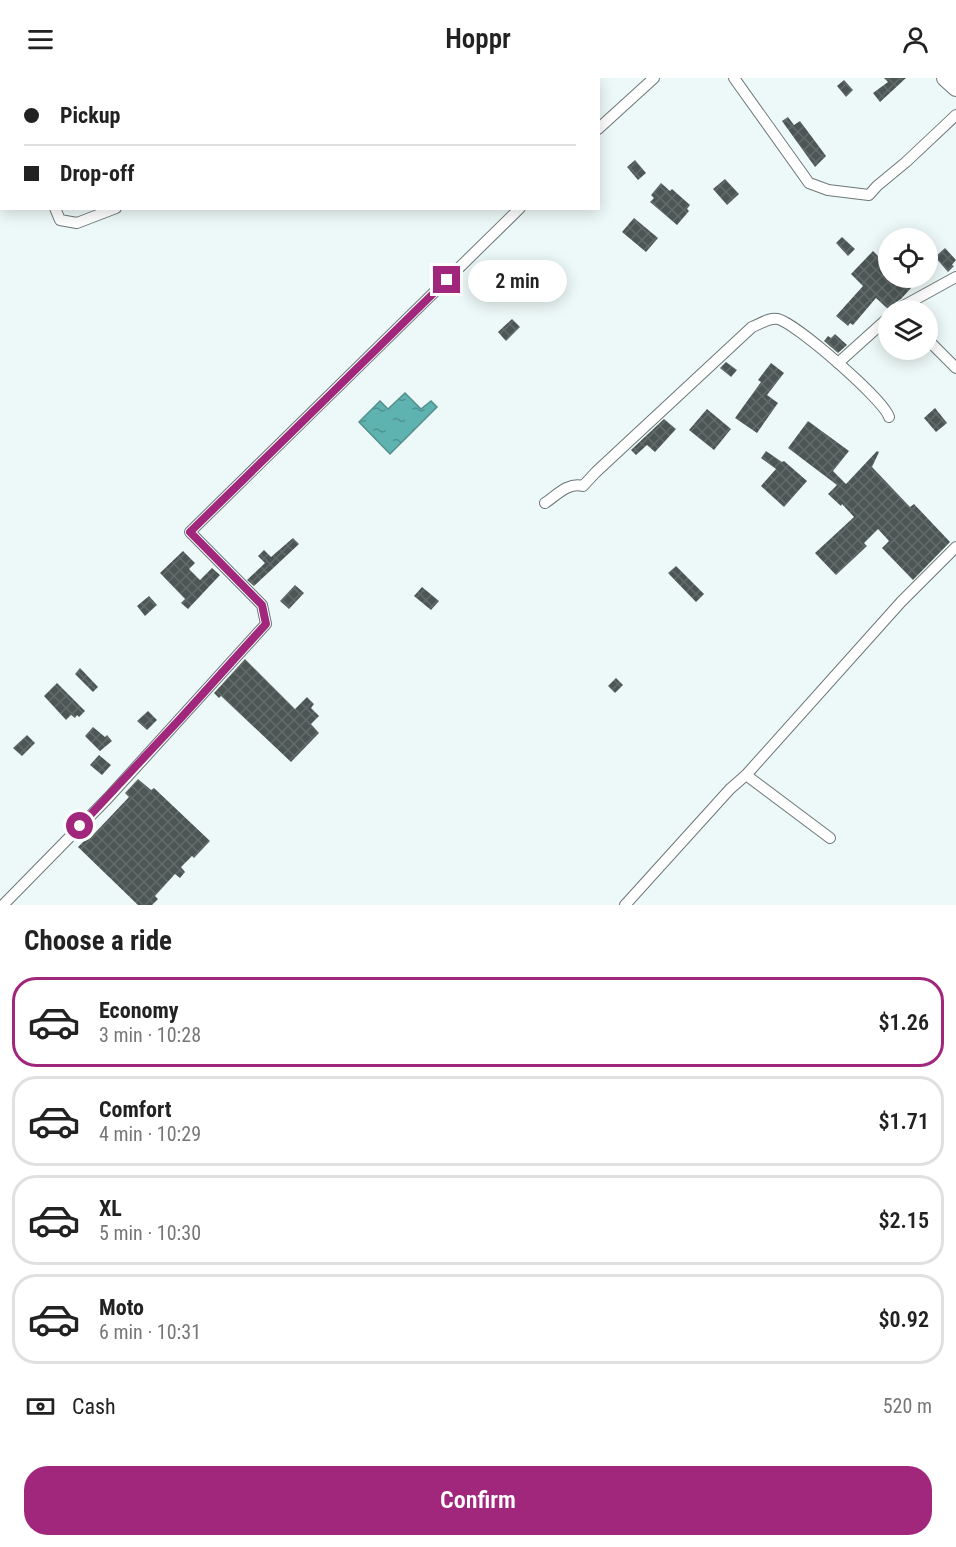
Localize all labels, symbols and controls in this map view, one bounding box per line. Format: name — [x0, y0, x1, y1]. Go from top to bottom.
icon: menu — [24, 23, 57, 56]
text: Hoppr — [445, 23, 511, 55]
icon: person — [899, 23, 932, 56]
text: Pickup — [60, 103, 120, 128]
text: Drop-off — [60, 161, 134, 186]
map controls — [878, 228, 938, 360]
button: locate — [878, 228, 938, 288]
callout: 2 min — [468, 259, 567, 301]
route end — [433, 266, 460, 293]
text: 2 min — [495, 269, 540, 293]
button: layers — [878, 300, 938, 360]
route start — [66, 812, 93, 839]
text: Choose a ride — [24, 925, 172, 957]
icon: car — [27, 995, 81, 1049]
text: Economy — [99, 998, 179, 1023]
text: $1.26 — [878, 1010, 929, 1035]
text: 3 min · 10:28 — [99, 1023, 201, 1047]
icon: car — [27, 1094, 81, 1148]
text: Comfort — [99, 1097, 172, 1122]
text: $1.71 — [878, 1109, 929, 1134]
text: 4 min · 10:29 — [99, 1122, 201, 1146]
icon: car — [27, 1193, 81, 1247]
text: XL — [99, 1196, 122, 1221]
text: $2.15 — [878, 1208, 929, 1233]
text: 5 min · 10:30 — [99, 1221, 201, 1245]
icon: car — [27, 1292, 81, 1346]
text: Moto — [99, 1295, 144, 1320]
text: $0.92 — [878, 1307, 929, 1332]
text: 6 min · 10:31 — [99, 1320, 201, 1344]
icon: cash — [24, 1390, 57, 1423]
text: Cash — [72, 1394, 116, 1419]
text: 520 m — [883, 1394, 932, 1418]
button: Confirm — [24, 1466, 932, 1535]

